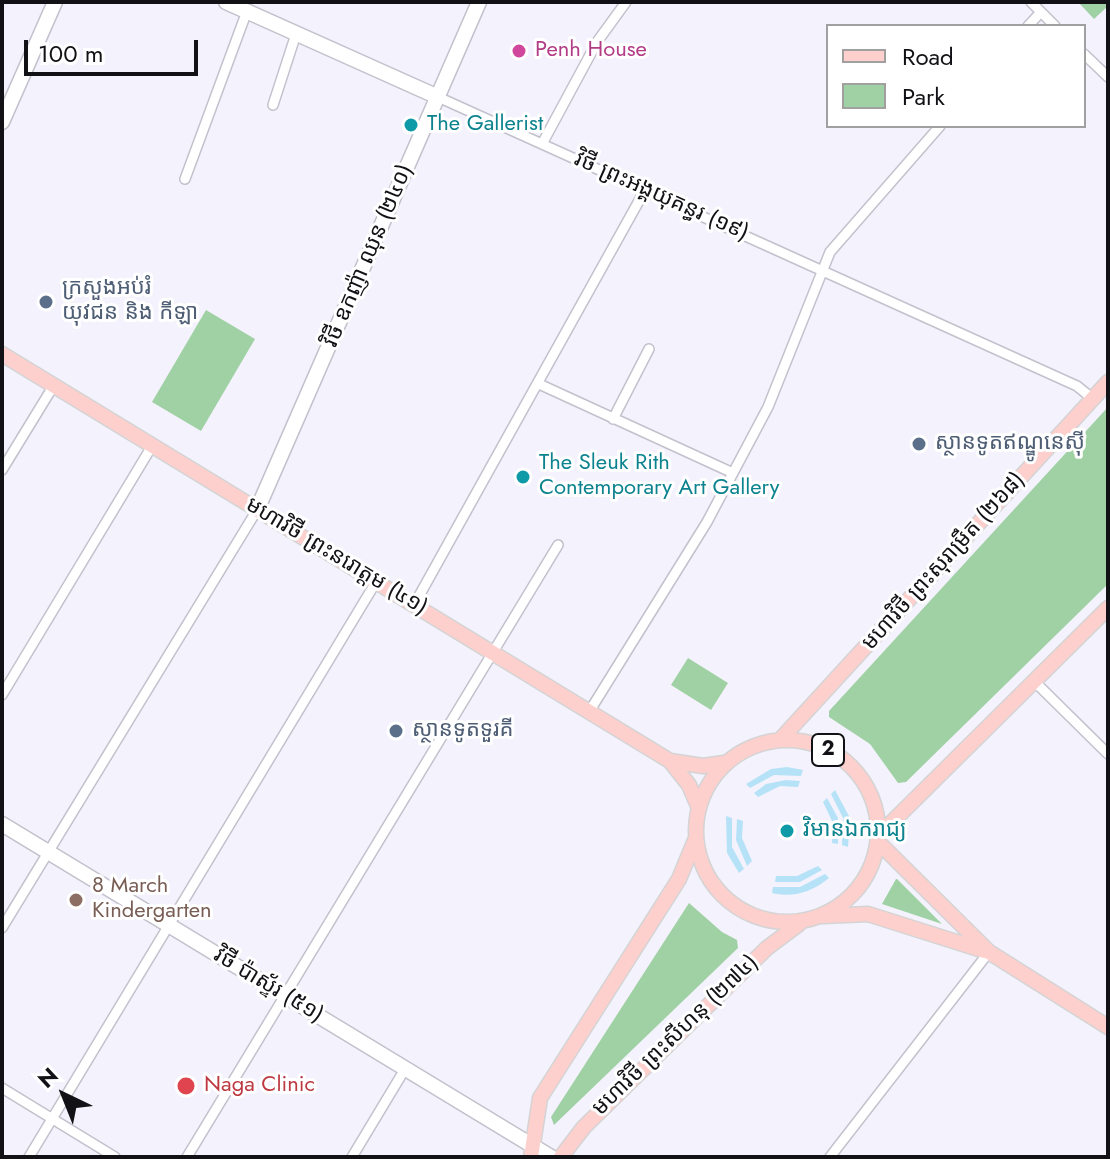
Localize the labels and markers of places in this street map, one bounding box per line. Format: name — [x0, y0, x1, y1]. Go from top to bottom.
place label: Penh House — [535, 38, 647, 64]
marker: Penh House — [510, 42, 528, 60]
place label: The Gallerist — [427, 112, 543, 138]
marker: The Gallerist — [402, 116, 420, 134]
place label: ក្រសួងអប់រំ យុវជន និង កីឡា — [62, 276, 198, 328]
marker: ក្រសួងអប់រំ យុវជន និង កីឡា — [37, 293, 55, 311]
place label: ស្ថានទូតឥណ្ឌូនេស៊ី — [935, 431, 1085, 457]
marker: ស្ថានទូតឥណ្ឌូនេស៊ី — [910, 435, 928, 453]
place label: The Sleuk Rith Contemporary Art Gallery — [539, 451, 779, 502]
marker: The Sleuk Rith Contemporary Art Gallery — [514, 468, 532, 486]
place label: ស្ថានទូតទួរគី — [412, 718, 513, 744]
marker: ស្ថានទូតទួរគី — [387, 722, 405, 740]
place label: វិមានឯករាជ្យ — [803, 818, 906, 844]
marker: វិមានឯករាជ្យ — [778, 822, 796, 840]
place label: 8 March Kindergarten — [92, 874, 212, 926]
marker: 8 March Kindergarten — [67, 891, 85, 909]
place label: Naga Clinic — [204, 1073, 315, 1099]
marker: Naga Clinic — [175, 1075, 197, 1097]

